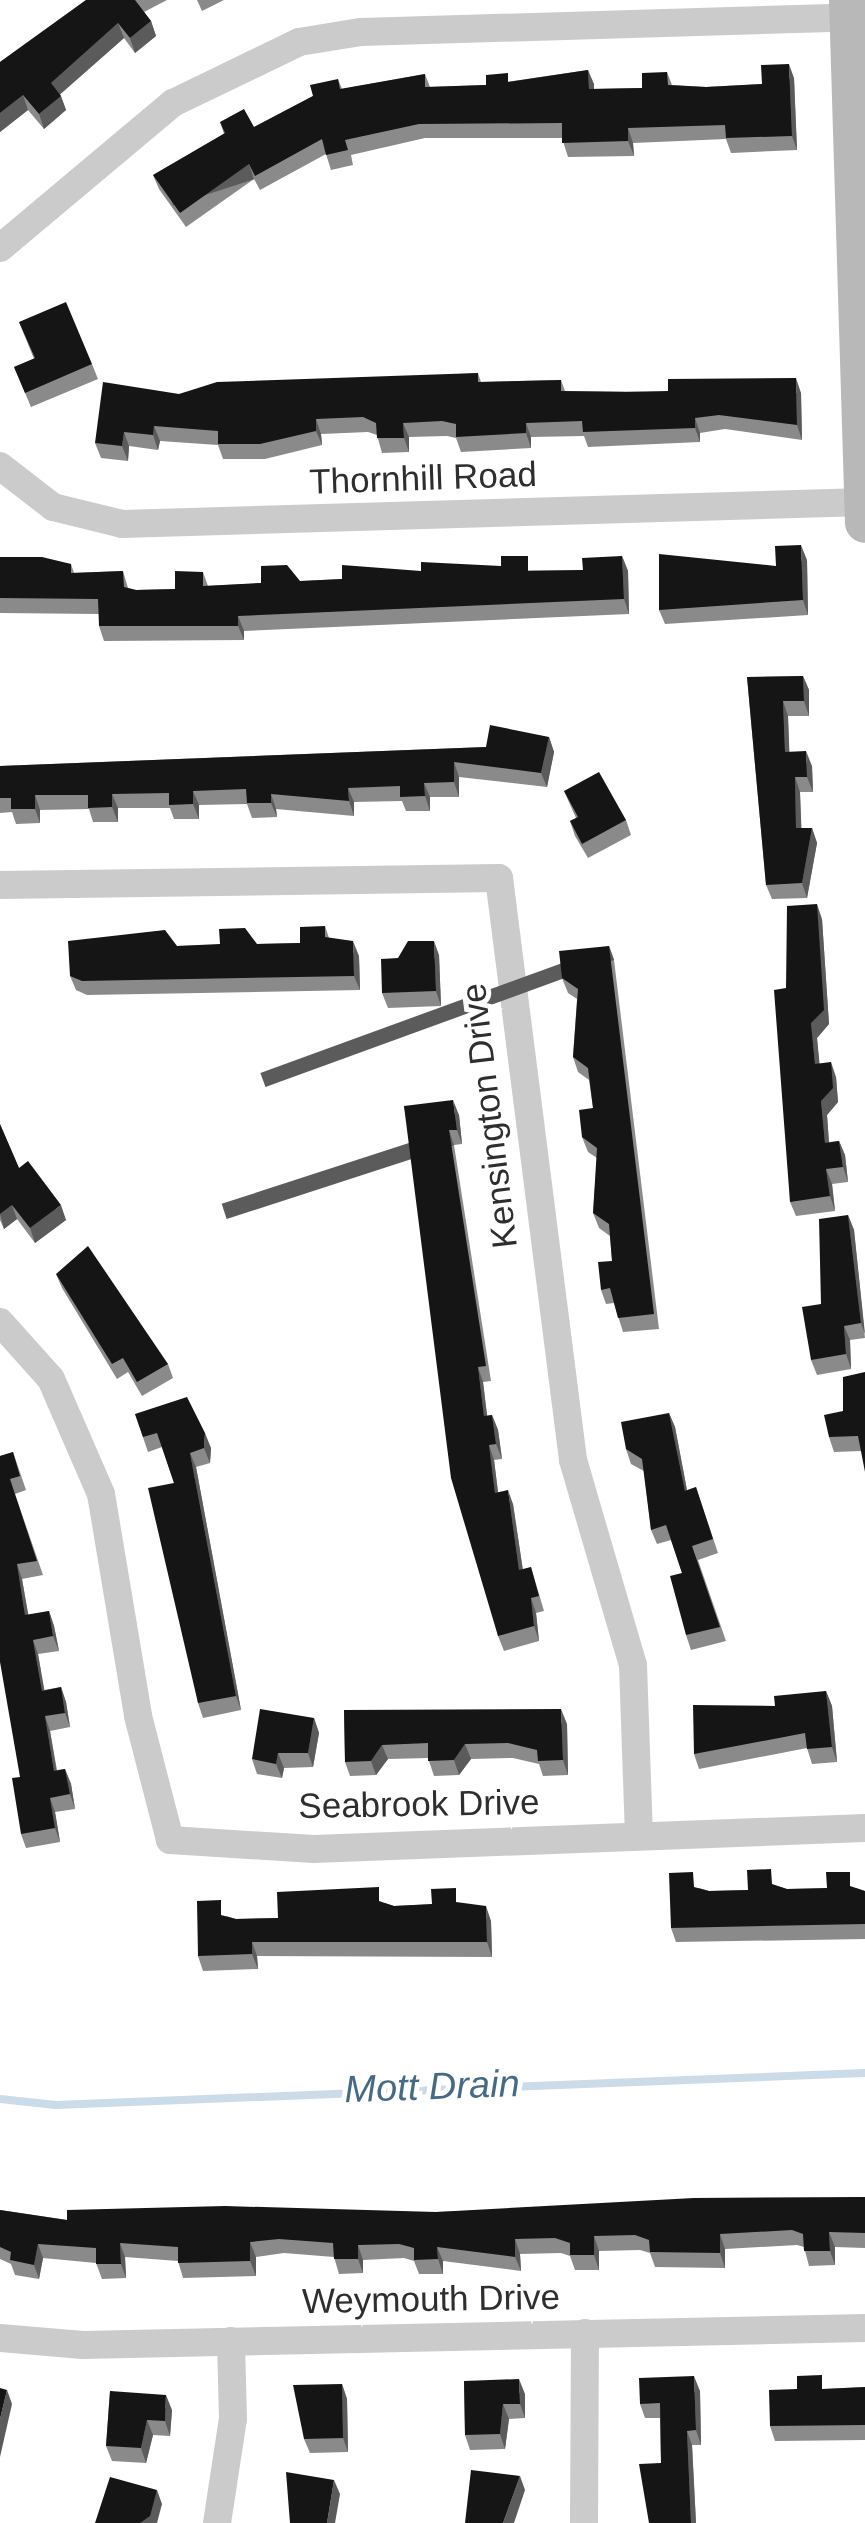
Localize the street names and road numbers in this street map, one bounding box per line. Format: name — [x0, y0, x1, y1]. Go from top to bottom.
street label: Thornhill Road — [309, 453, 537, 503]
street label: Kensington Drive — [452, 981, 526, 1251]
street label: Seabrook Drive — [298, 1781, 540, 1827]
street label: Weymouth Drive — [302, 2276, 560, 2322]

